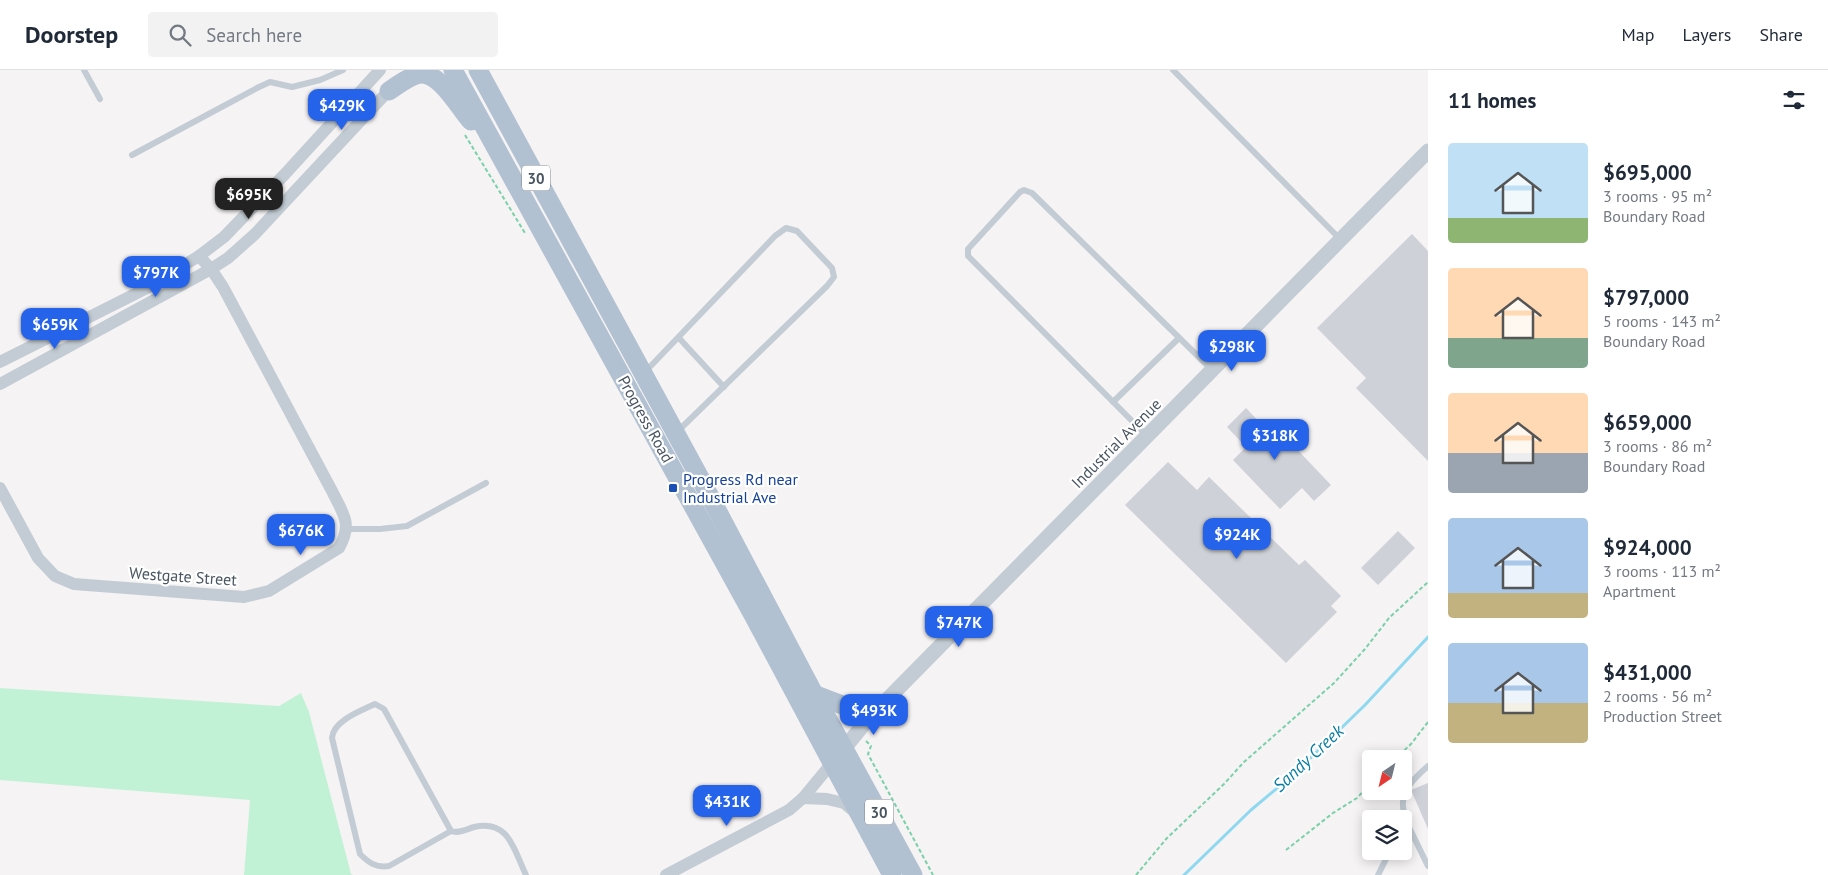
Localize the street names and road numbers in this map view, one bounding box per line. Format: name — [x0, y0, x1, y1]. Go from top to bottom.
road number: 30 — [522, 166, 550, 190]
street label: Progress Road — [614, 372, 678, 466]
street label: Industrial Avenue — [1067, 394, 1165, 492]
street label: Westgate Street — [129, 562, 238, 590]
road number: 30 — [865, 800, 893, 824]

